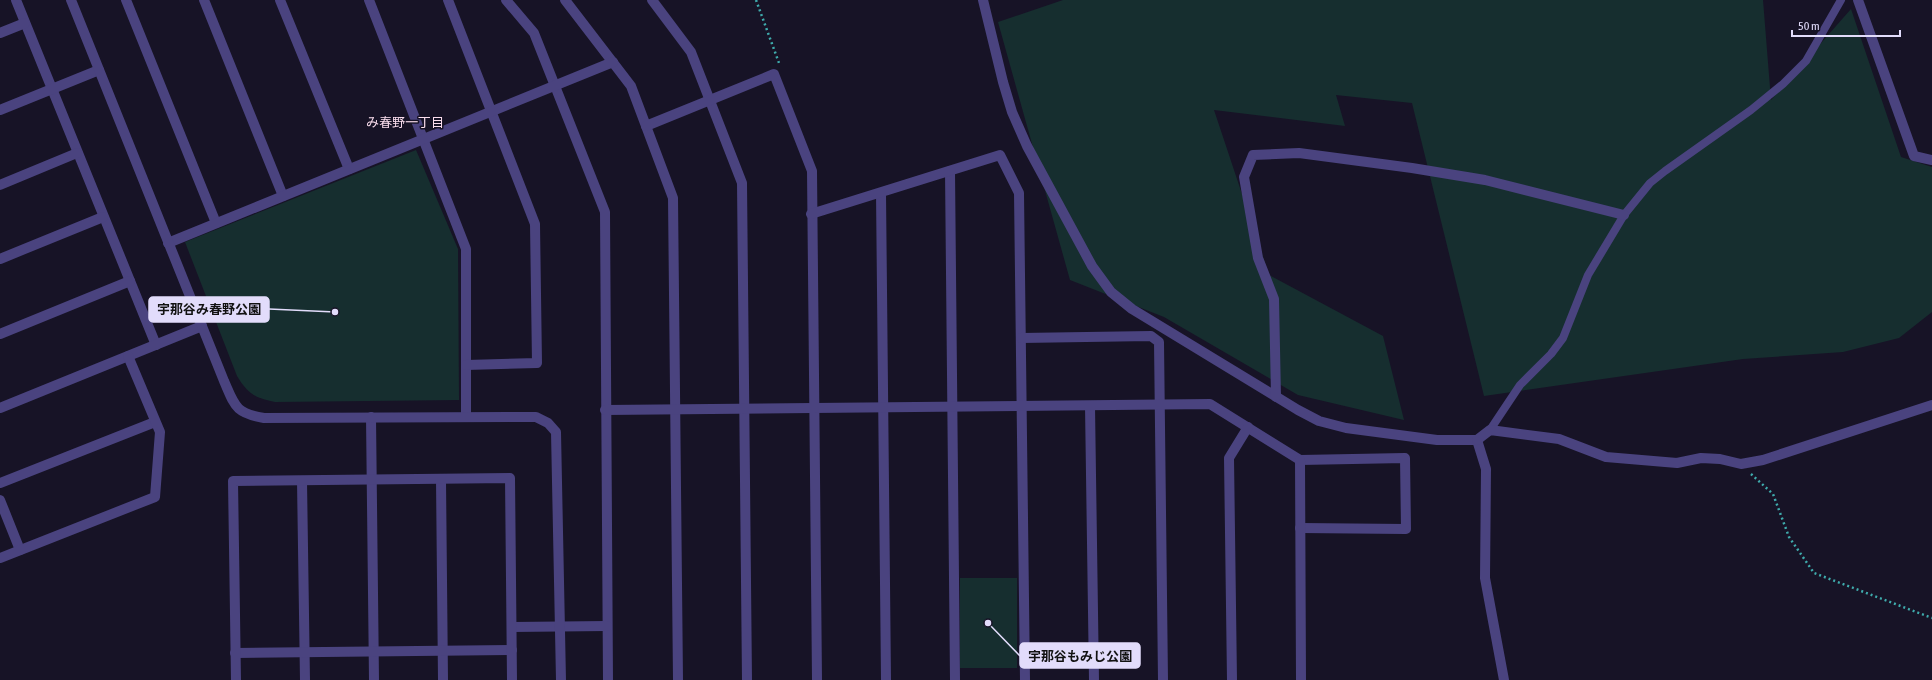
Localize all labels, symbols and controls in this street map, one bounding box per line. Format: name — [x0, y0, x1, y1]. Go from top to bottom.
scale bar — [1792, 12, 1900, 38]
text: 50 m — [1798, 19, 1820, 33]
district label: み春野一丁目 — [366, 115, 444, 130]
callout: 宇那谷み春野公園 — [149, 297, 269, 322]
text: 宇那谷み春野公園 — [157, 302, 261, 317]
callout: 宇那谷もみじ公園 — [1020, 643, 1140, 668]
text: 宇那谷もみじ公園 — [1028, 649, 1132, 664]

